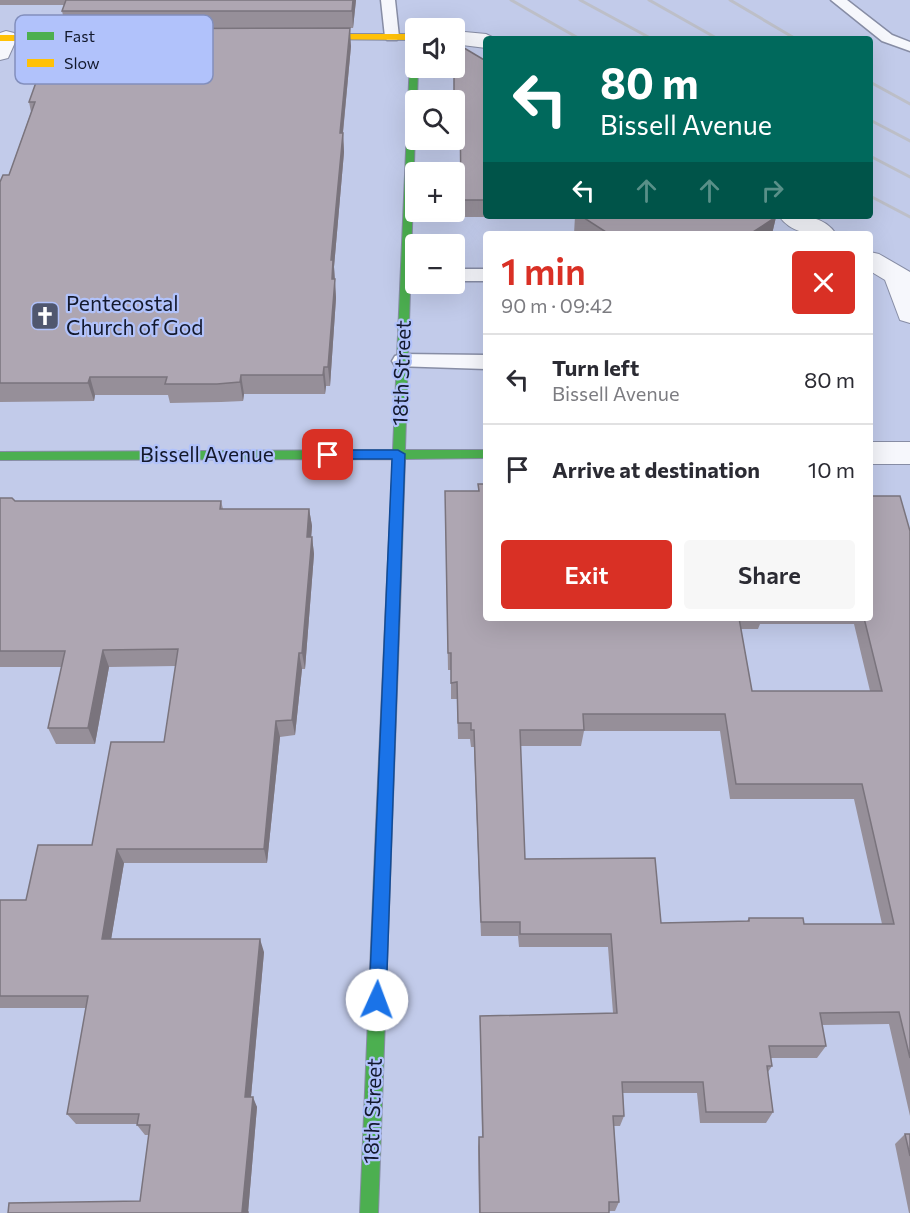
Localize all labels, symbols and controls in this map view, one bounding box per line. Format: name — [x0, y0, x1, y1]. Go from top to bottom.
legend — [15, 15, 213, 84]
map controls — [405, 18, 465, 294]
button: sound — [405, 18, 465, 78]
text: Fast — [64, 26, 95, 45]
text: Slow — [64, 53, 100, 72]
text: 80 m — [600, 56, 699, 108]
icon: left — [501, 60, 579, 138]
button: search — [405, 90, 465, 150]
text: Bissell Avenue — [600, 108, 772, 141]
button: + — [405, 162, 465, 222]
icon: left — [567, 174, 600, 207]
icon: ahead — [630, 174, 663, 207]
icon: ahead — [693, 174, 726, 207]
icon: right — [756, 174, 789, 207]
button: − — [405, 234, 465, 294]
text: 1 min — [501, 248, 586, 292]
button: close — [792, 251, 855, 314]
place label: Pentecostal Church of God — [66, 290, 203, 339]
text: 90 m · 09:42 — [501, 293, 613, 317]
church icon: Pentecostal Church of God — [29, 300, 61, 332]
street label: 18th Street — [386, 320, 415, 426]
text: Turn left — [552, 354, 639, 381]
icon: left — [501, 363, 534, 396]
text: 80 m — [804, 366, 855, 393]
text: Bissell Avenue — [552, 381, 679, 405]
pin — [302, 429, 353, 480]
icon: arrive — [311, 438, 344, 471]
street label: Bissell Avenue — [140, 441, 274, 466]
icon: arrive — [501, 453, 534, 486]
text: Arrive at destination — [552, 456, 760, 483]
text: 10 m — [808, 456, 855, 483]
button: Exit — [501, 540, 672, 609]
button: Share — [684, 540, 855, 609]
position arrow — [345, 968, 409, 1032]
street label: 18th Street — [357, 1058, 386, 1164]

